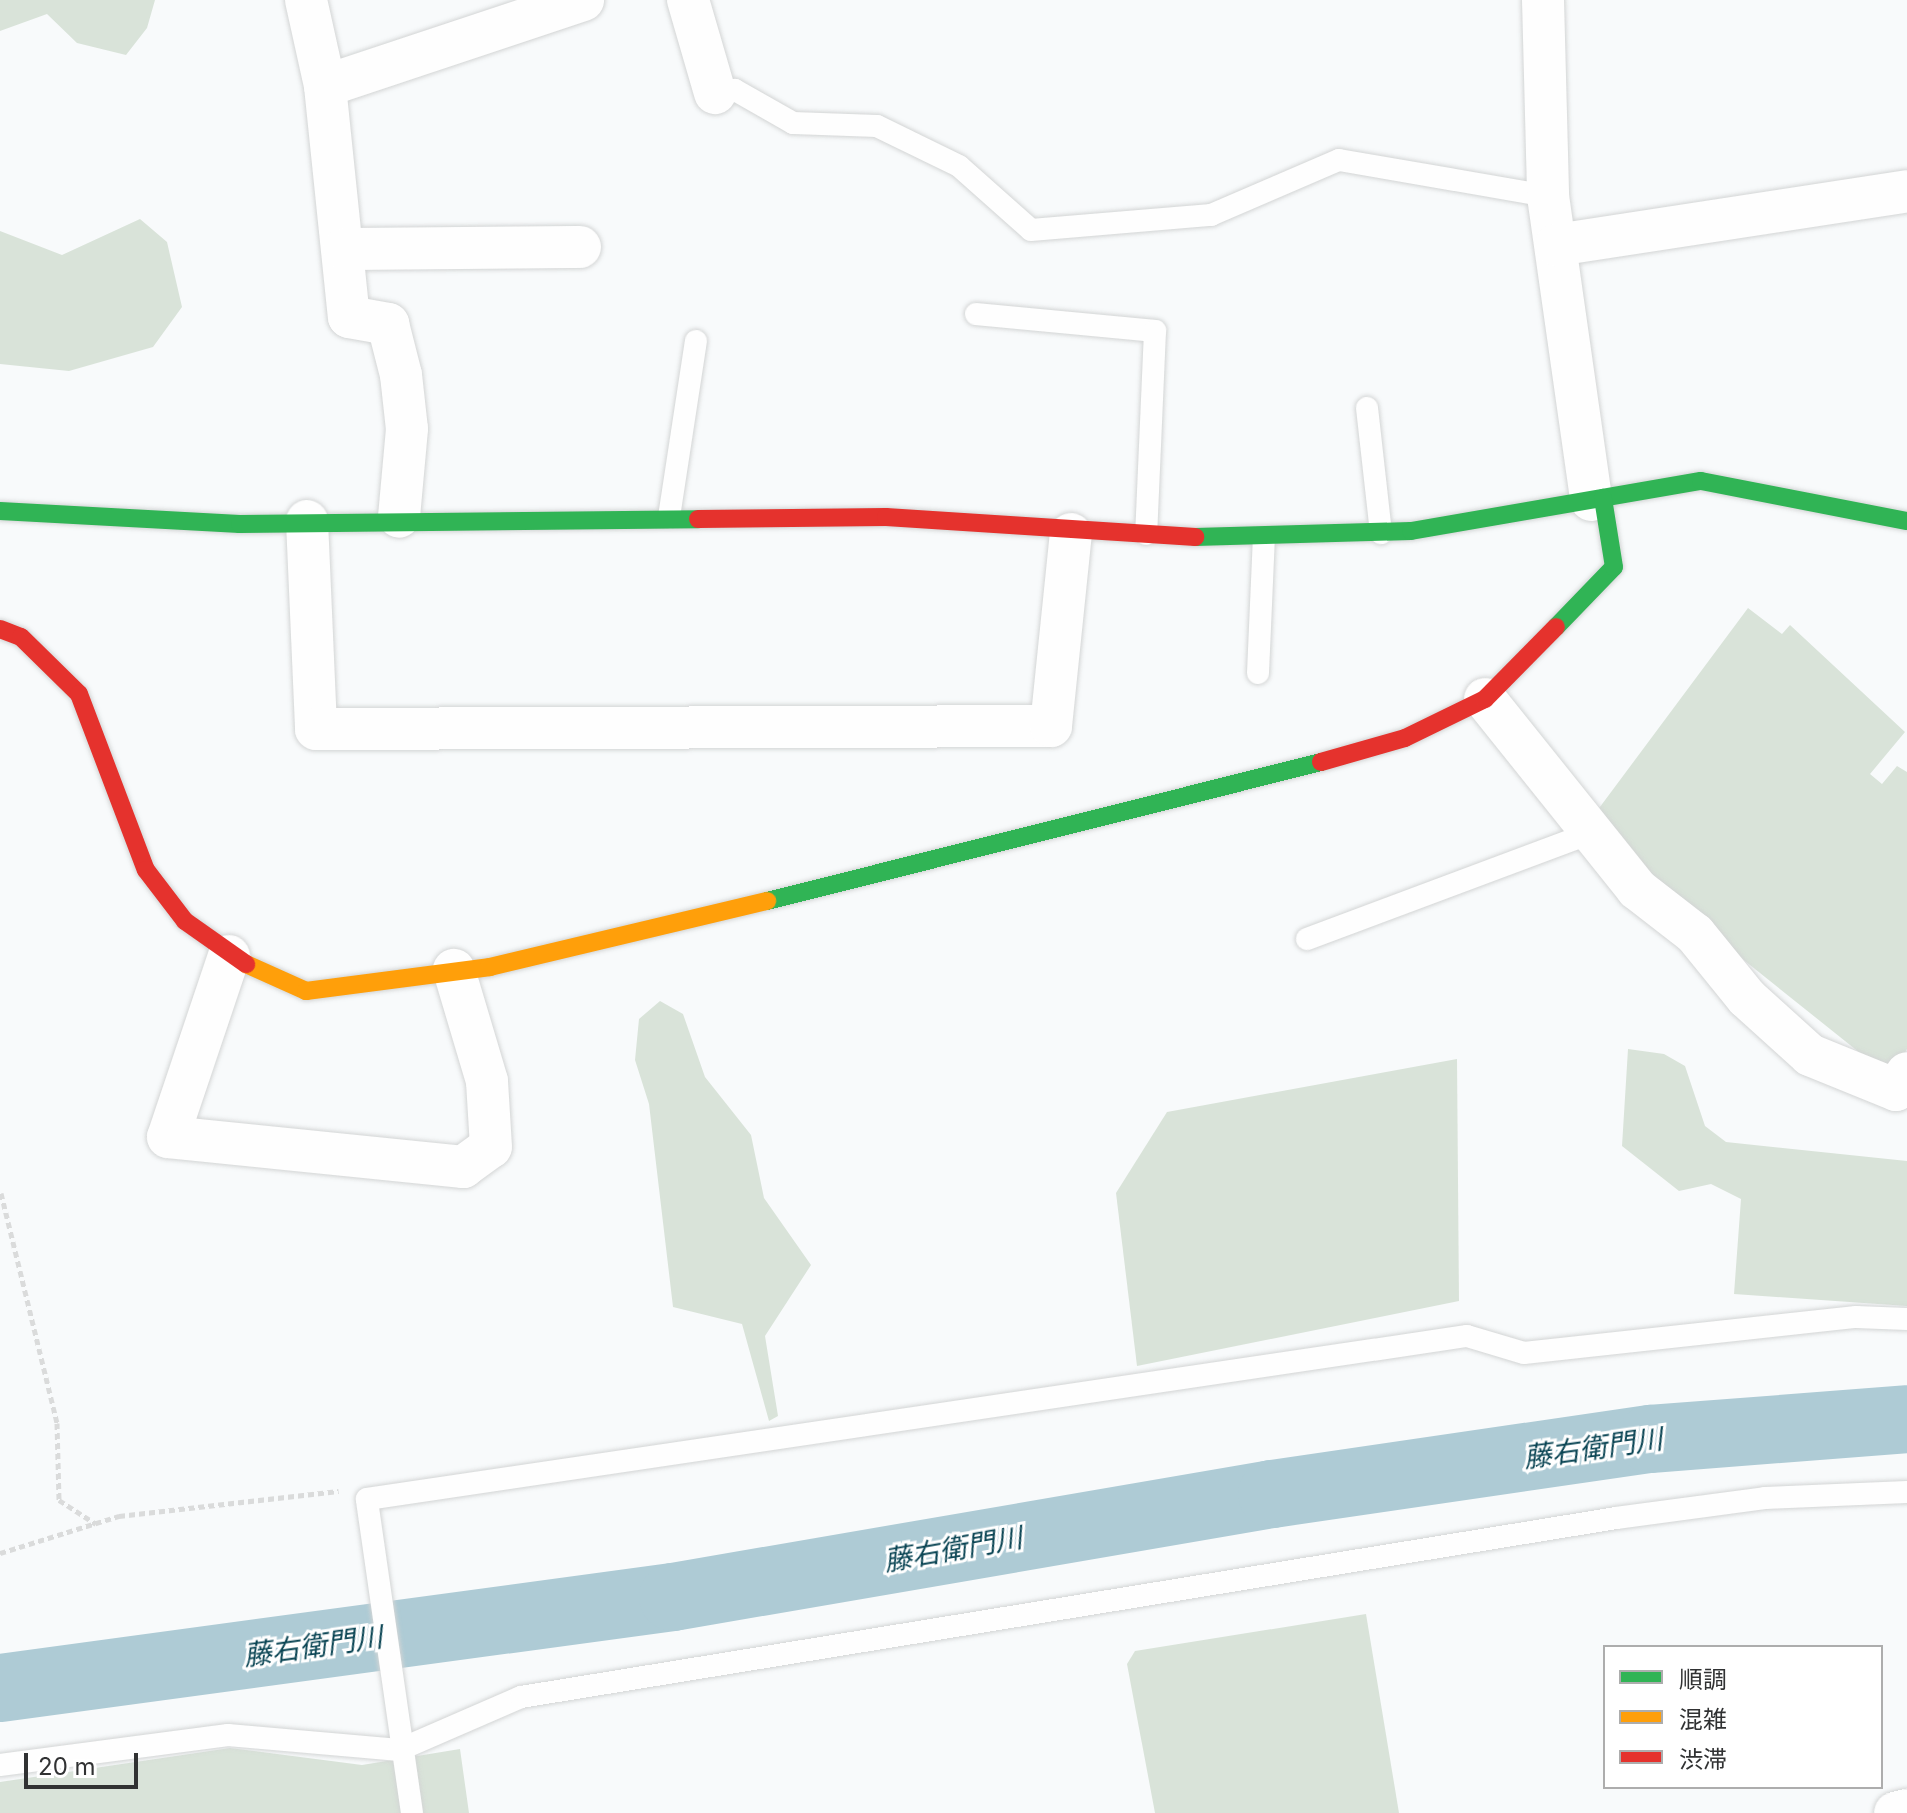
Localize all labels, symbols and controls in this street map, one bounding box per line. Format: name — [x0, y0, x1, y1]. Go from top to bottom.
water label: 藤右衛門川 — [1521, 1422, 1665, 1474]
water label: 藤右衛門川 — [881, 1520, 1025, 1578]
water label: 藤右衛門川 — [241, 1620, 385, 1672]
legend — [1603, 1645, 1883, 1789]
text: 順調 — [1679, 1665, 1727, 1694]
text: 混雑 — [1679, 1705, 1727, 1734]
scale bar — [28, 1737, 142, 1787]
text: 渋滞 — [1679, 1745, 1727, 1774]
text: 20 m — [38, 1752, 96, 1781]

